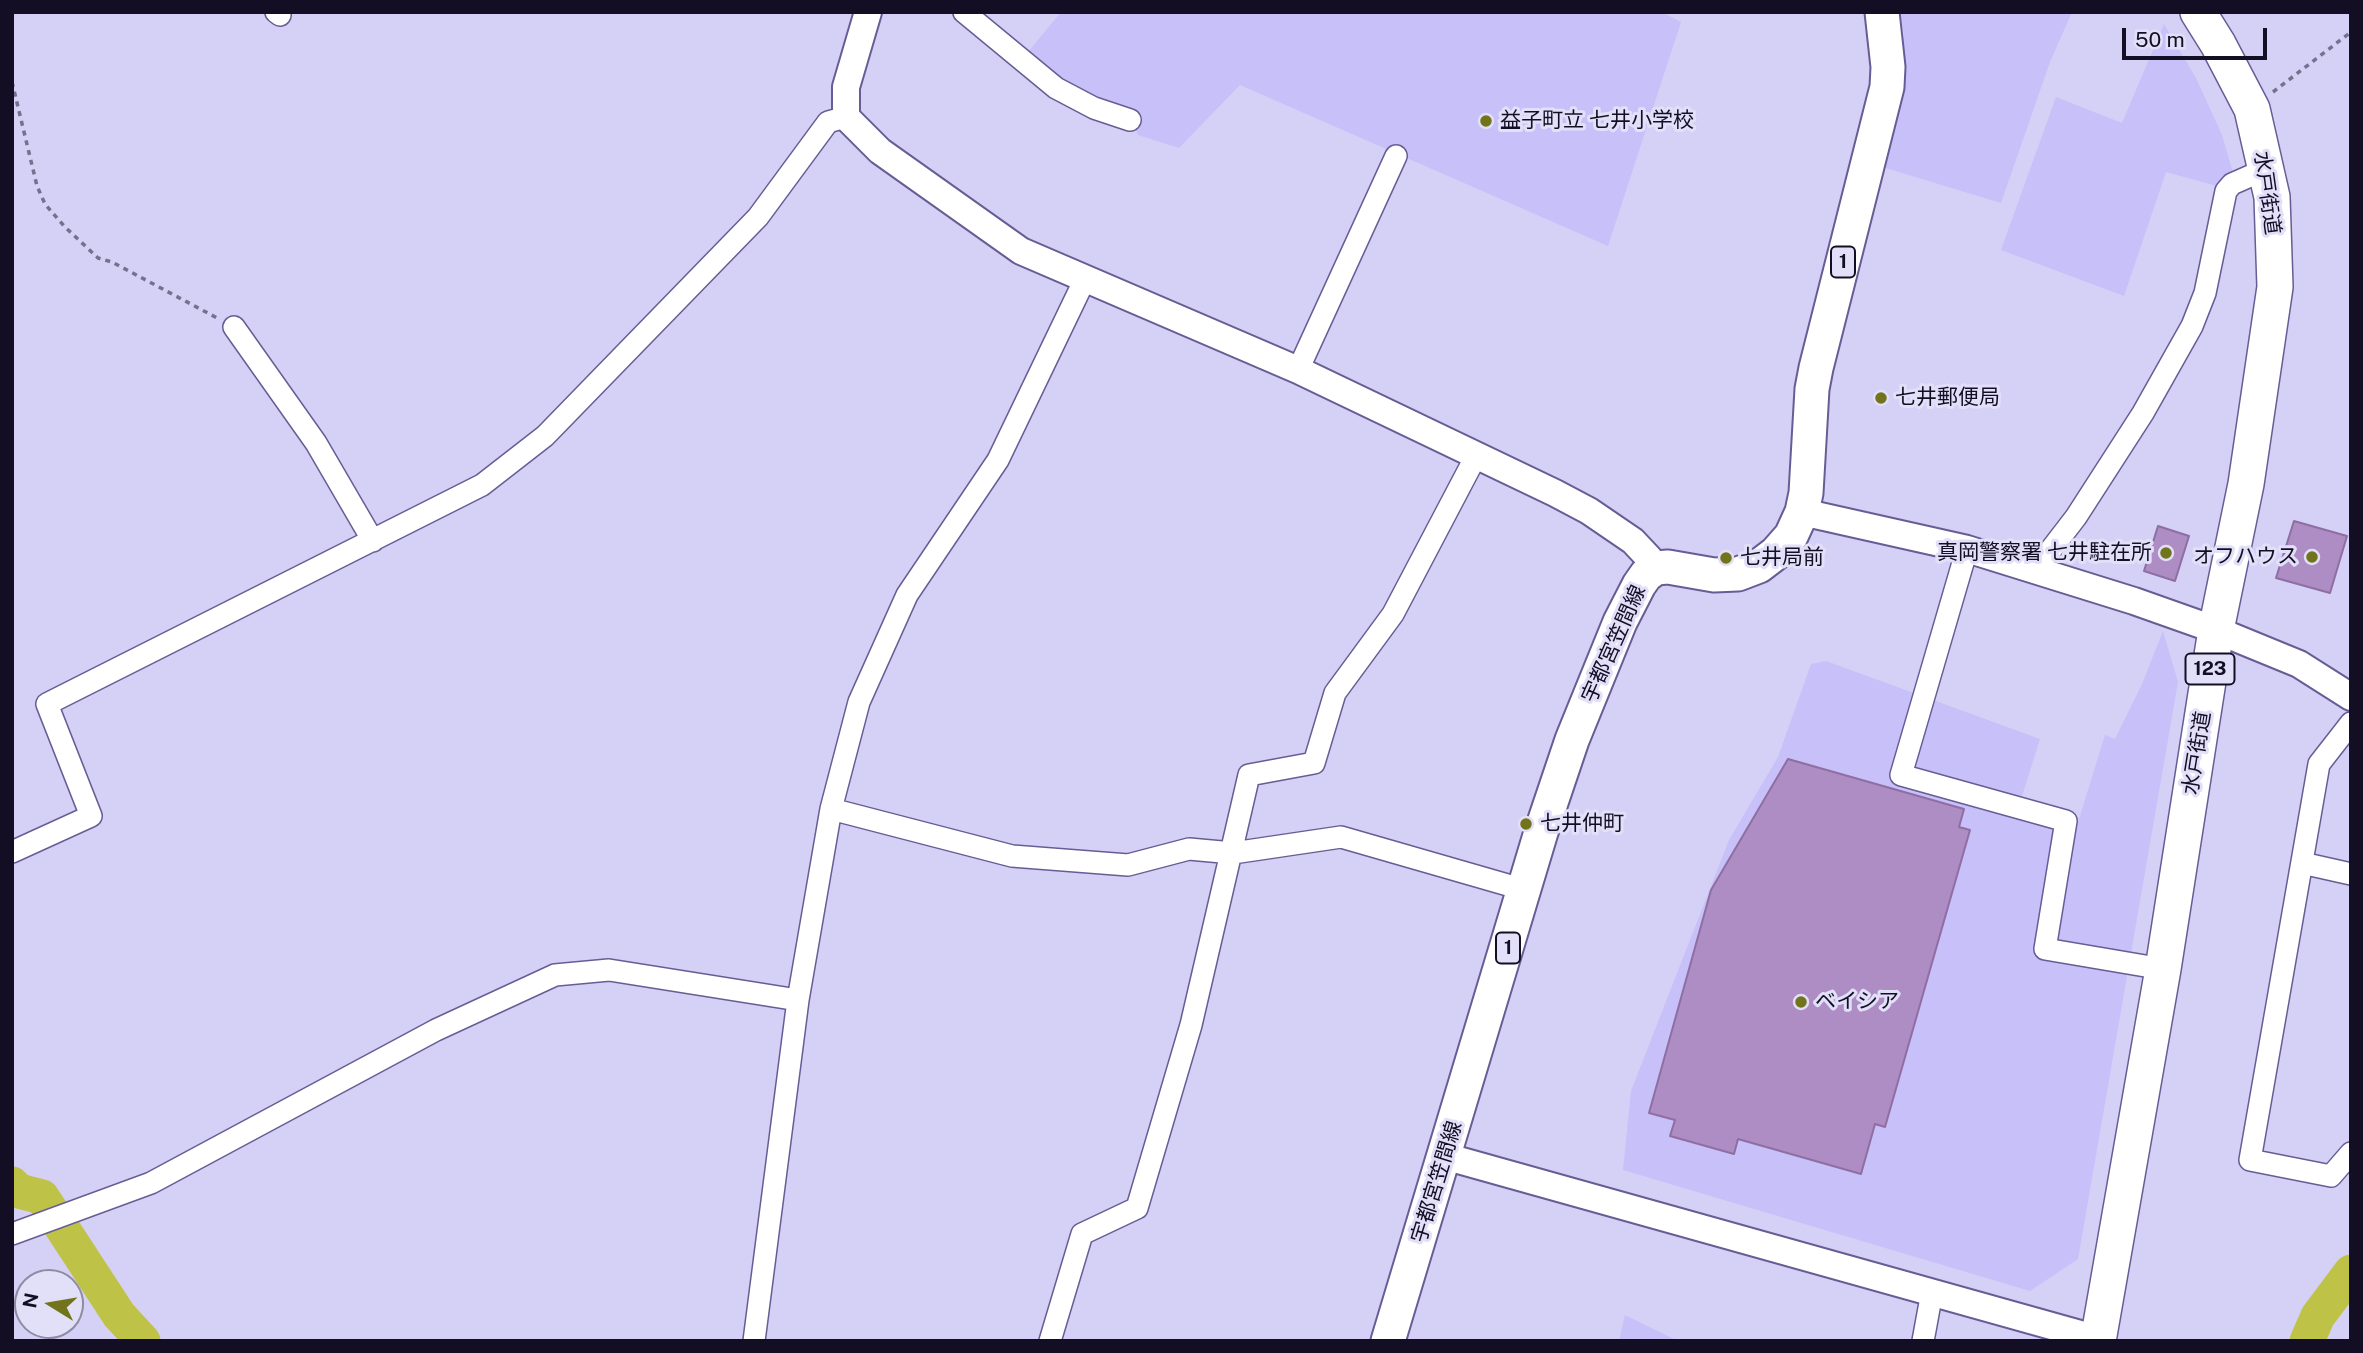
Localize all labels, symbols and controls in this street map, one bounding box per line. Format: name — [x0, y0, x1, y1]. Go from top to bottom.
scale bar — [2125, 14, 2270, 58]
text: 50 m — [2135, 27, 2185, 52]
place label: 益子町立 七井小学校 — [1500, 108, 1694, 134]
marker: 益子町立 七井小学校 — [1478, 113, 1494, 129]
street label: 水戸街道 — [2249, 150, 2285, 236]
road number: 1 — [1831, 246, 1855, 278]
place label: 七井郵便局 — [1895, 385, 2000, 411]
marker: 七井郵便局 — [1873, 390, 1889, 406]
place label: 真岡警察署 七井駐在所 — [1937, 540, 2152, 566]
place label: オフハウス — [2193, 544, 2298, 570]
place label: 七井局前 — [1740, 545, 1824, 571]
marker: 真岡警察署 七井駐在所 — [2158, 545, 2174, 561]
marker: オフハウス — [2304, 549, 2320, 565]
marker: 七井局前 — [1718, 550, 1734, 566]
street label: 宇都宮笠間線 — [1577, 581, 1651, 707]
road number: 123 — [2186, 654, 2234, 684]
street label: 水戸街道 — [2178, 710, 2216, 796]
place label: 七井仲町 — [1540, 811, 1624, 837]
marker: 七井仲町 — [1518, 816, 1534, 832]
road number: 1 — [1496, 932, 1520, 964]
place label: ベイシア — [1815, 989, 1899, 1015]
marker: ベイシア — [1793, 994, 1809, 1010]
street label: 宇都宮笠間線 — [1407, 1118, 1467, 1246]
north arrow — [14, 1269, 84, 1339]
text: N — [18, 1291, 43, 1310]

